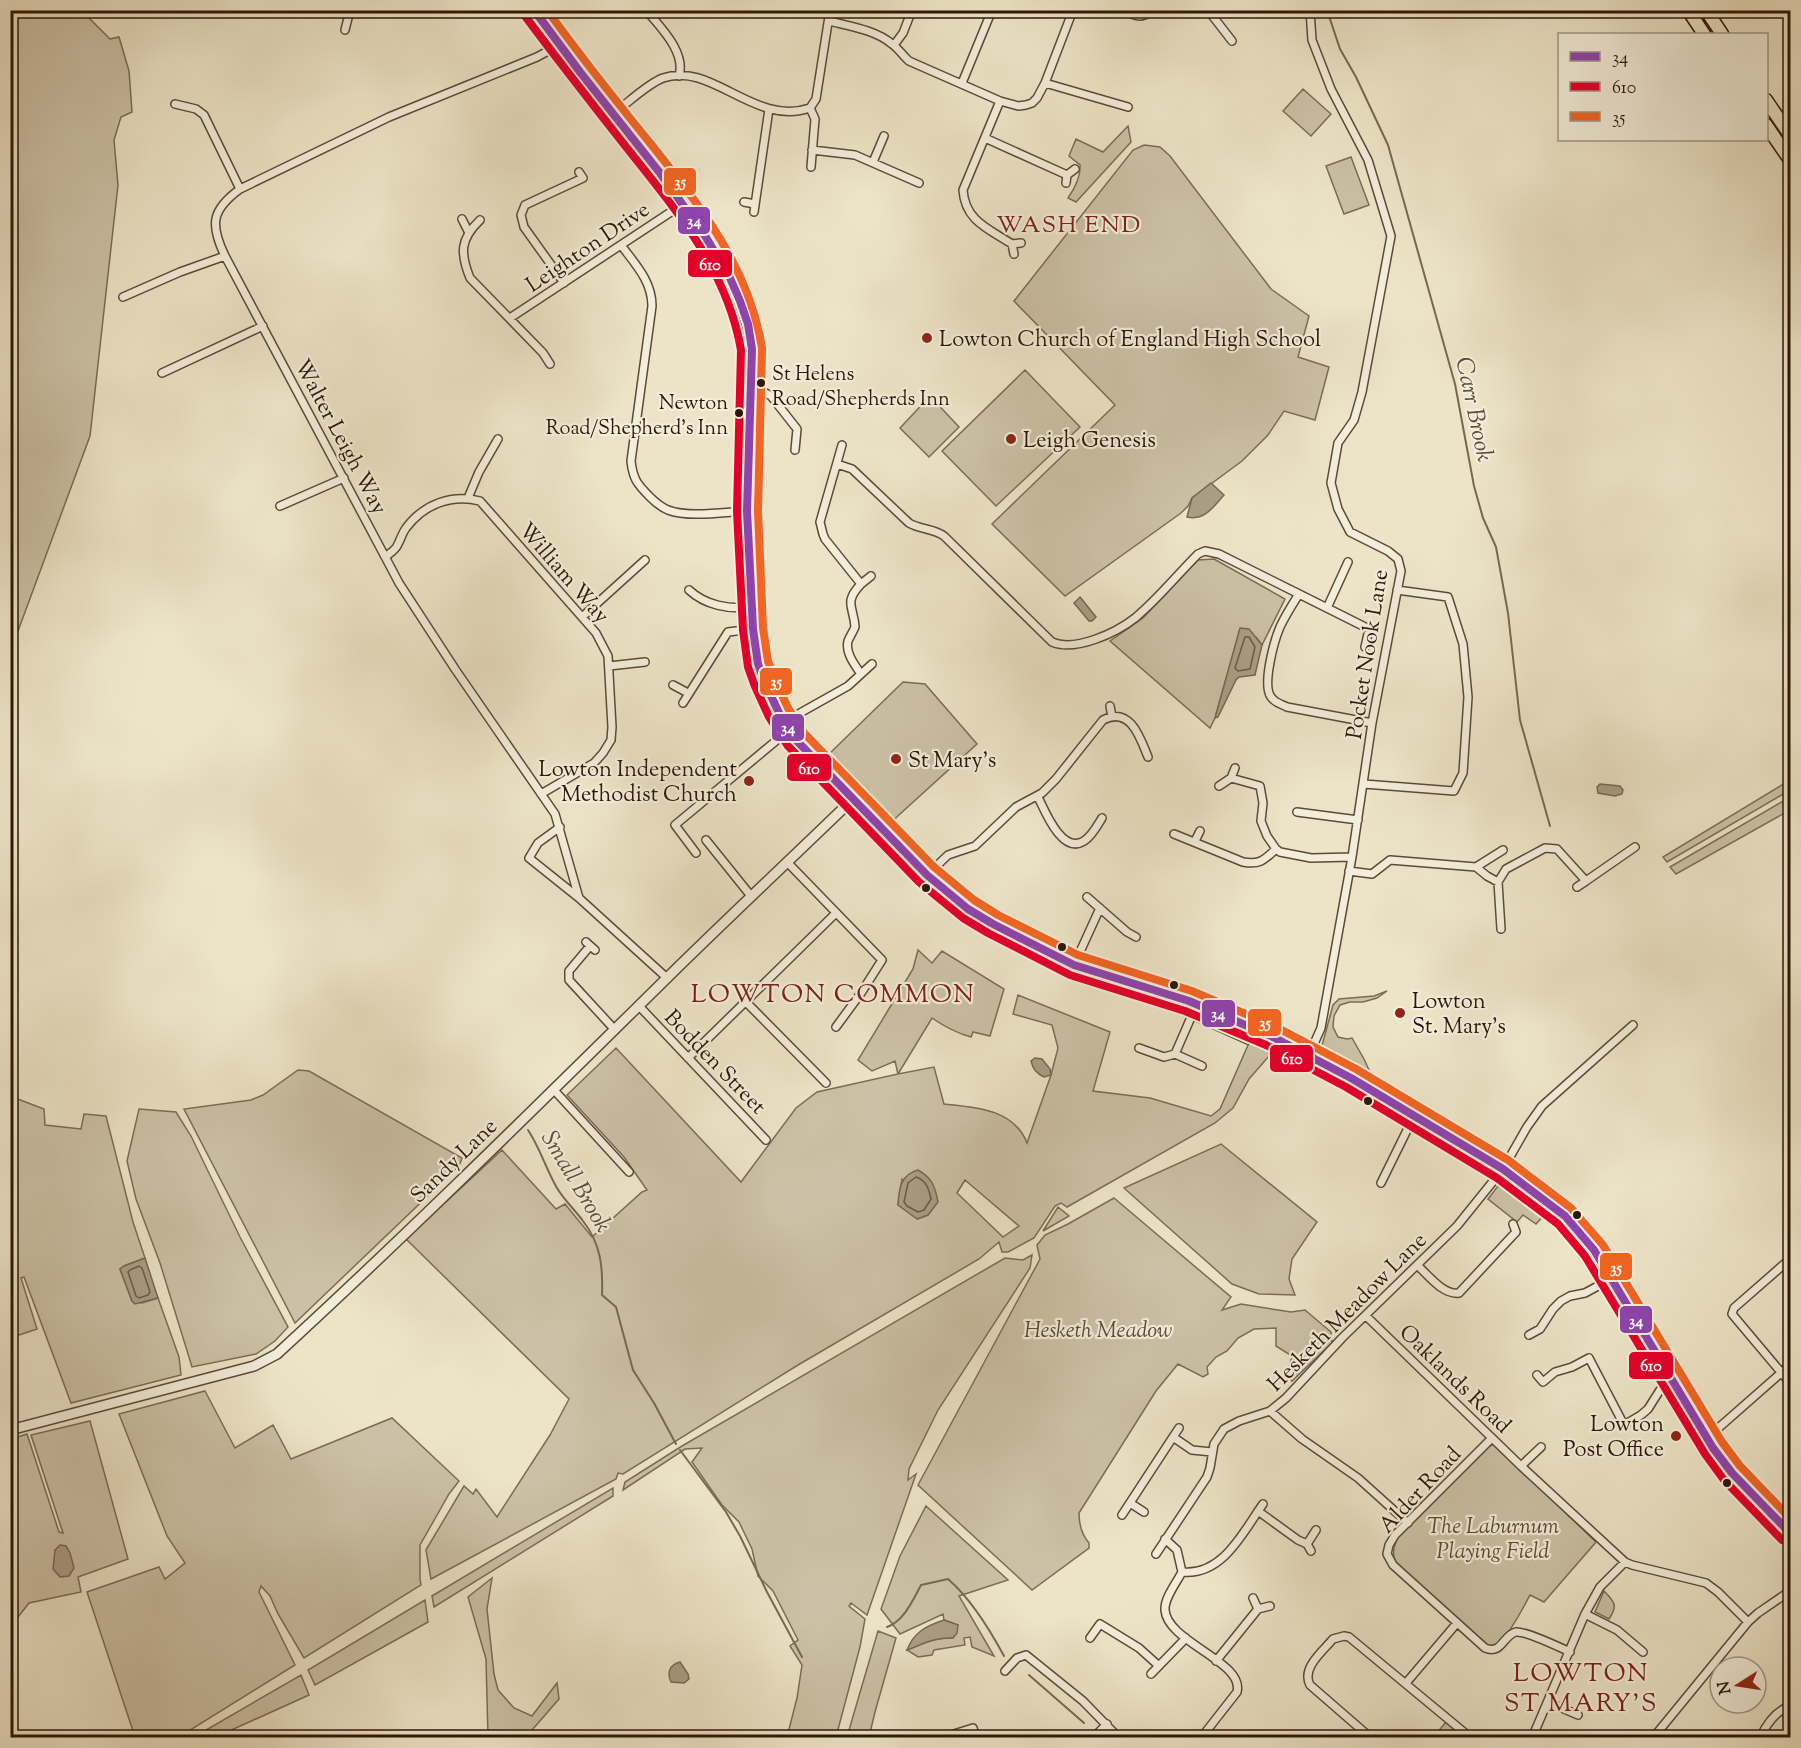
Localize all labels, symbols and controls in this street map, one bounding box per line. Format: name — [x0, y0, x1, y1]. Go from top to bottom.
legend — [1558, 33, 1768, 141]
text: 34 — [1612, 46, 1628, 72]
text: 610 — [1612, 76, 1636, 102]
text: 35 — [1612, 106, 1625, 132]
line badge: 35 — [663, 167, 697, 196]
text: 35 — [674, 172, 686, 195]
street label: Leighton Drive — [520, 195, 657, 302]
line badge: 34 — [677, 206, 711, 235]
district label: WASH END — [996, 209, 1142, 243]
text: 34 — [687, 211, 701, 234]
line badge: 610 — [687, 249, 733, 278]
text: 610 — [699, 255, 721, 278]
place label: Lowton Church of England High School — [939, 325, 1321, 357]
marker: Lowton Church of England High School — [920, 331, 934, 345]
street label: Walter Leigh Way — [285, 354, 394, 521]
water label: Carr Brook — [1445, 354, 1501, 465]
place label: St Helens Road/Shepherds Inn — [772, 361, 950, 415]
marker: St Helens Road/Shepherds Inn — [755, 377, 767, 389]
place label: Newton Road/Shepherd's Inn — [546, 390, 728, 444]
marker: Newton Road/Shepherd's Inn — [733, 407, 745, 419]
place label: Leigh Genesis — [1023, 426, 1156, 458]
marker: Leigh Genesis — [1004, 432, 1018, 446]
street label: William Way — [510, 516, 616, 632]
street label: Pocket Nook Lane — [1340, 567, 1398, 742]
line badge: 35 — [759, 667, 793, 696]
text: 35 — [770, 672, 782, 695]
line badge: 34 — [771, 713, 805, 742]
text: 34 — [781, 718, 795, 741]
place label: St Mary's — [908, 746, 996, 778]
marker: St Mary's — [889, 752, 903, 766]
line badge: 610 — [786, 753, 832, 782]
place label: Lowton Independent Methodist Church — [538, 755, 737, 812]
text: 610 — [798, 759, 820, 782]
marker: Lowton Independent Methodist Church — [742, 774, 756, 788]
unlabelled marker — [920, 882, 932, 894]
unlabelled marker — [1056, 941, 1068, 953]
district label: LOWTON COMMON — [691, 977, 975, 1014]
unlabelled marker — [1168, 979, 1180, 991]
place label: Lowton St. Mary's — [1412, 987, 1506, 1044]
line badge: 34 — [1201, 999, 1236, 1028]
street label: Bodden Street — [655, 1003, 773, 1123]
text: 34 — [1211, 1004, 1225, 1027]
marker: Lowton St. Mary's — [1393, 1006, 1407, 1020]
line badge: 35 — [1247, 1008, 1282, 1037]
text: 35 — [1259, 1013, 1271, 1036]
line badge: 610 — [1269, 1044, 1314, 1073]
text: 610 — [1281, 1049, 1303, 1072]
unlabelled marker — [1362, 1095, 1374, 1107]
street label: Sandy Lane — [404, 1112, 506, 1212]
water label: Small Brook — [531, 1125, 619, 1240]
unlabelled marker — [1571, 1209, 1583, 1221]
street label: Hesketh Meadow Lane — [1261, 1226, 1435, 1400]
line badge: 35 — [1599, 1252, 1633, 1281]
text: 35 — [1610, 1258, 1622, 1281]
line badge: 34 — [1619, 1305, 1653, 1334]
text: 34 — [1629, 1311, 1643, 1334]
park label: Hesketh Meadow — [1024, 1316, 1172, 1348]
street label: Oaklands Road — [1391, 1318, 1517, 1442]
line badge: 610 — [1628, 1351, 1674, 1380]
text: 610 — [1640, 1356, 1662, 1379]
place label: Lowton Post Office — [1563, 1410, 1664, 1467]
marker: Lowton Post Office — [1669, 1429, 1683, 1443]
street label: Alder Road — [1372, 1440, 1470, 1542]
unlabelled marker — [1721, 1477, 1733, 1489]
park label: The Laburnum Playing Field — [1427, 1512, 1559, 1569]
north arrow — [1708, 1655, 1768, 1715]
district label: LOWTON ST MARY'S — [1504, 1656, 1658, 1723]
text: N — [1713, 1679, 1738, 1696]

